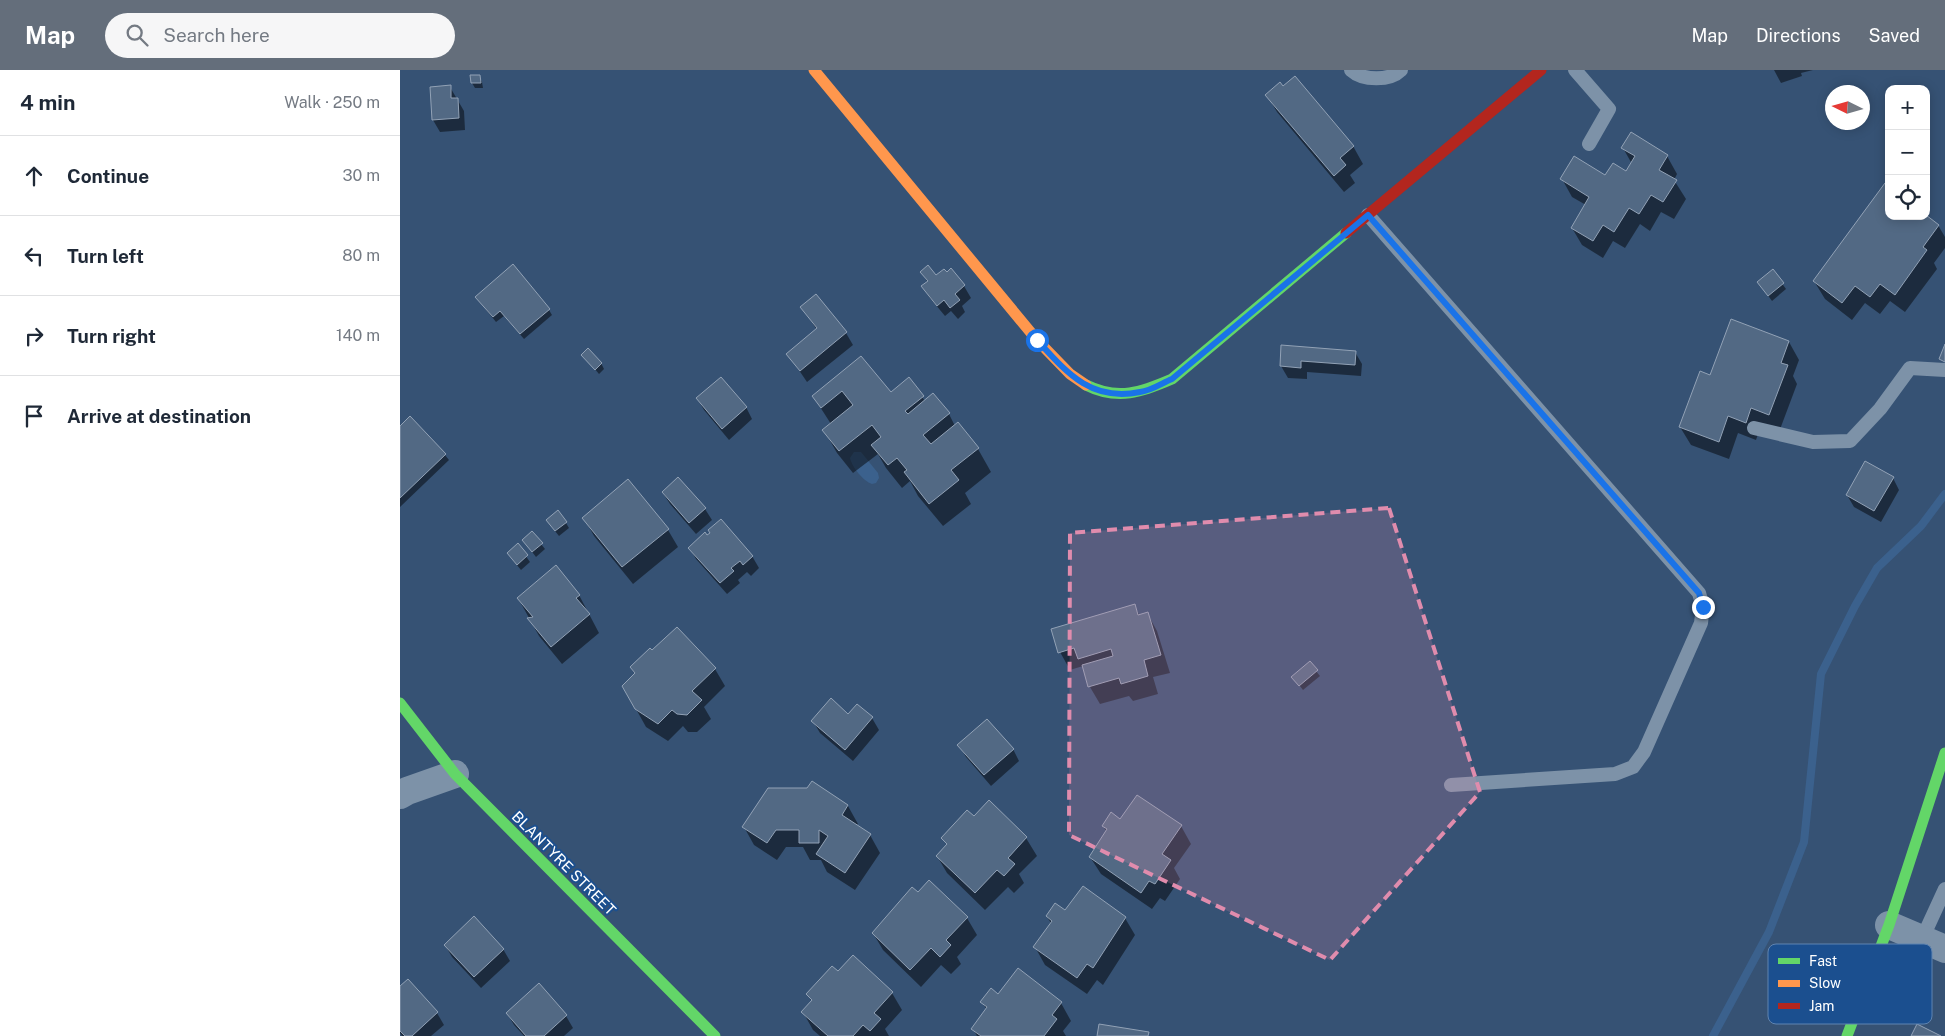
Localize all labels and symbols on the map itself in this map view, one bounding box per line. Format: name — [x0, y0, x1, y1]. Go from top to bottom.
north arrow — [1825, 85, 1870, 130]
route start — [1026, 329, 1049, 352]
route end — [1692, 596, 1715, 619]
street label: BLANTYRE STREET — [509, 808, 619, 918]
legend — [1768, 944, 1932, 1024]
text: Fast — [1809, 953, 1837, 969]
text: Slow — [1809, 975, 1841, 991]
text: Jam — [1809, 998, 1834, 1014]

